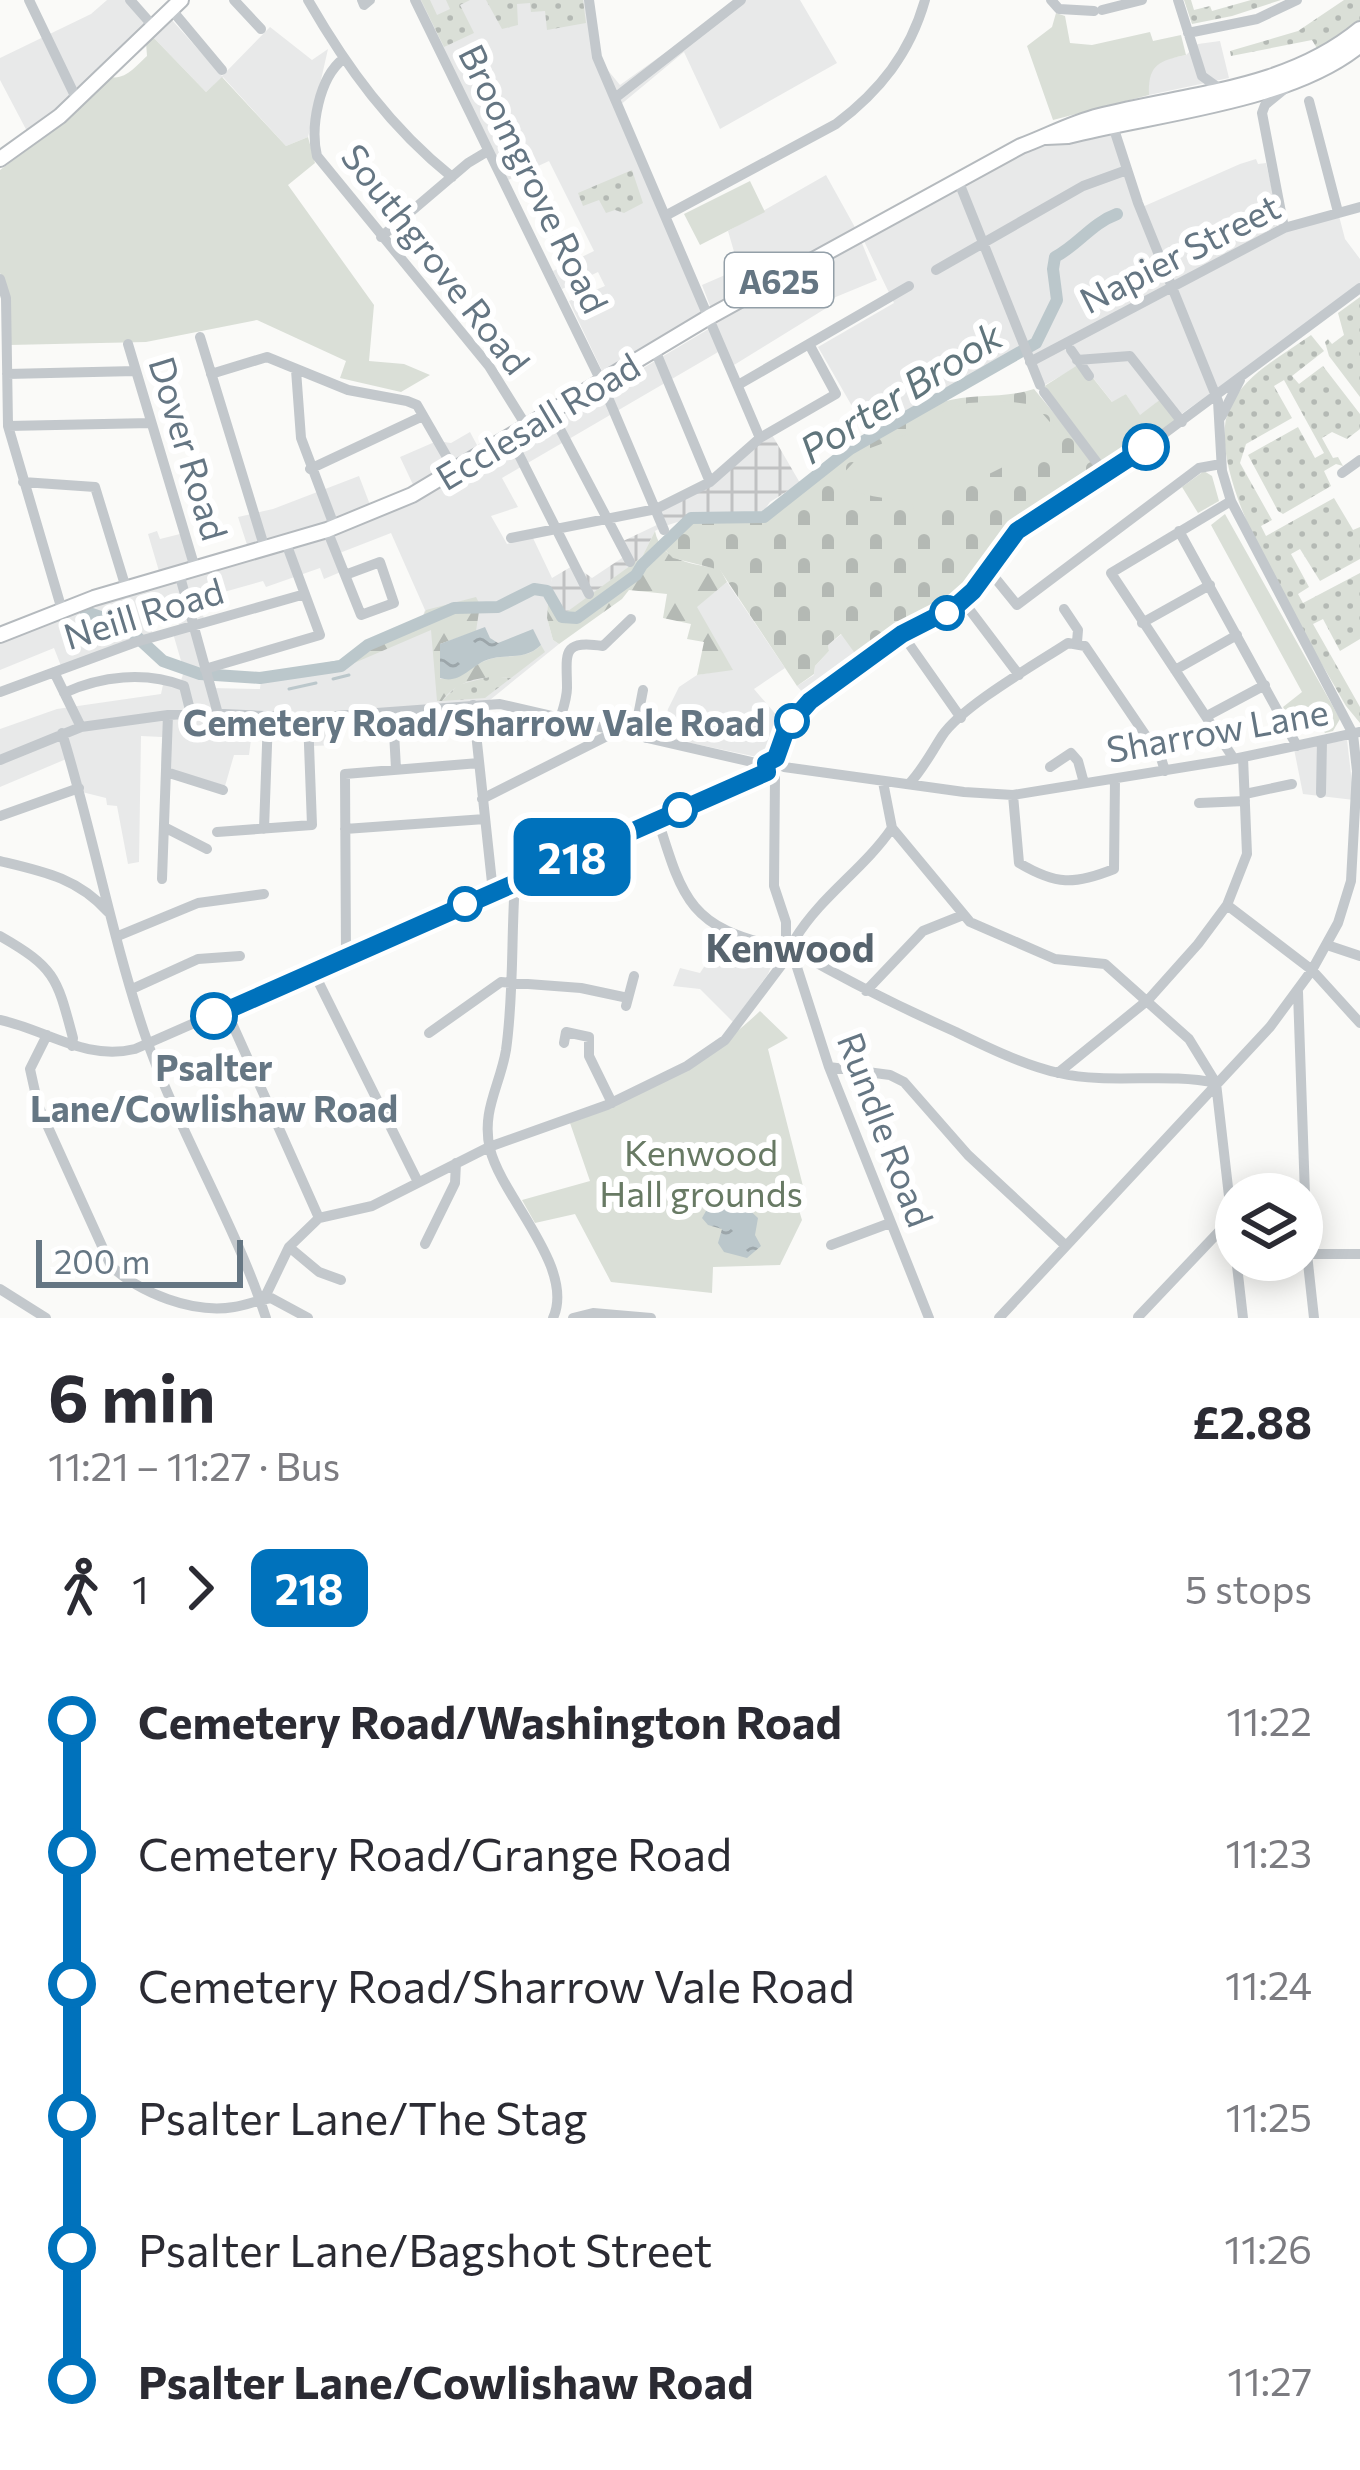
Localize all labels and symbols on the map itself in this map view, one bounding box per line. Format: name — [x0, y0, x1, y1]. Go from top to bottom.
street label: Broomgrove Road — [451, 37, 619, 319]
street label: Southgrove Road — [333, 134, 541, 382]
street label: Napier Street — [1072, 183, 1286, 321]
road number: A625 — [725, 253, 833, 307]
water label: Porter Brook — [790, 309, 1011, 472]
street label: Ecclesall Road — [427, 342, 647, 498]
street label: Dover Road — [141, 351, 239, 545]
unlabelled marker — [1124, 425, 1168, 469]
street label: Neill Road — [58, 567, 228, 657]
unlabelled marker — [931, 597, 963, 629]
street label: Sharrow Lane — [1103, 688, 1331, 770]
place label: Cemetery Road/Sharrow Vale Road — [183, 699, 765, 743]
marker: Cemetery Road/Sharrow Vale Road — [776, 705, 808, 737]
unlabelled marker — [664, 794, 696, 826]
line badge: 218 — [503, 818, 641, 896]
unlabelled marker — [449, 888, 481, 920]
district label: Kenwood — [705, 922, 875, 970]
marker: Psalter Lane/Cowlishaw Road — [192, 994, 236, 1038]
street label: Rundle Road — [830, 1026, 944, 1232]
place label: Psalter Lane/Cowlishaw Road — [30, 1044, 398, 1129]
park label: Kenwood Hall grounds — [599, 1129, 803, 1214]
scale bar — [36, 1234, 243, 1287]

